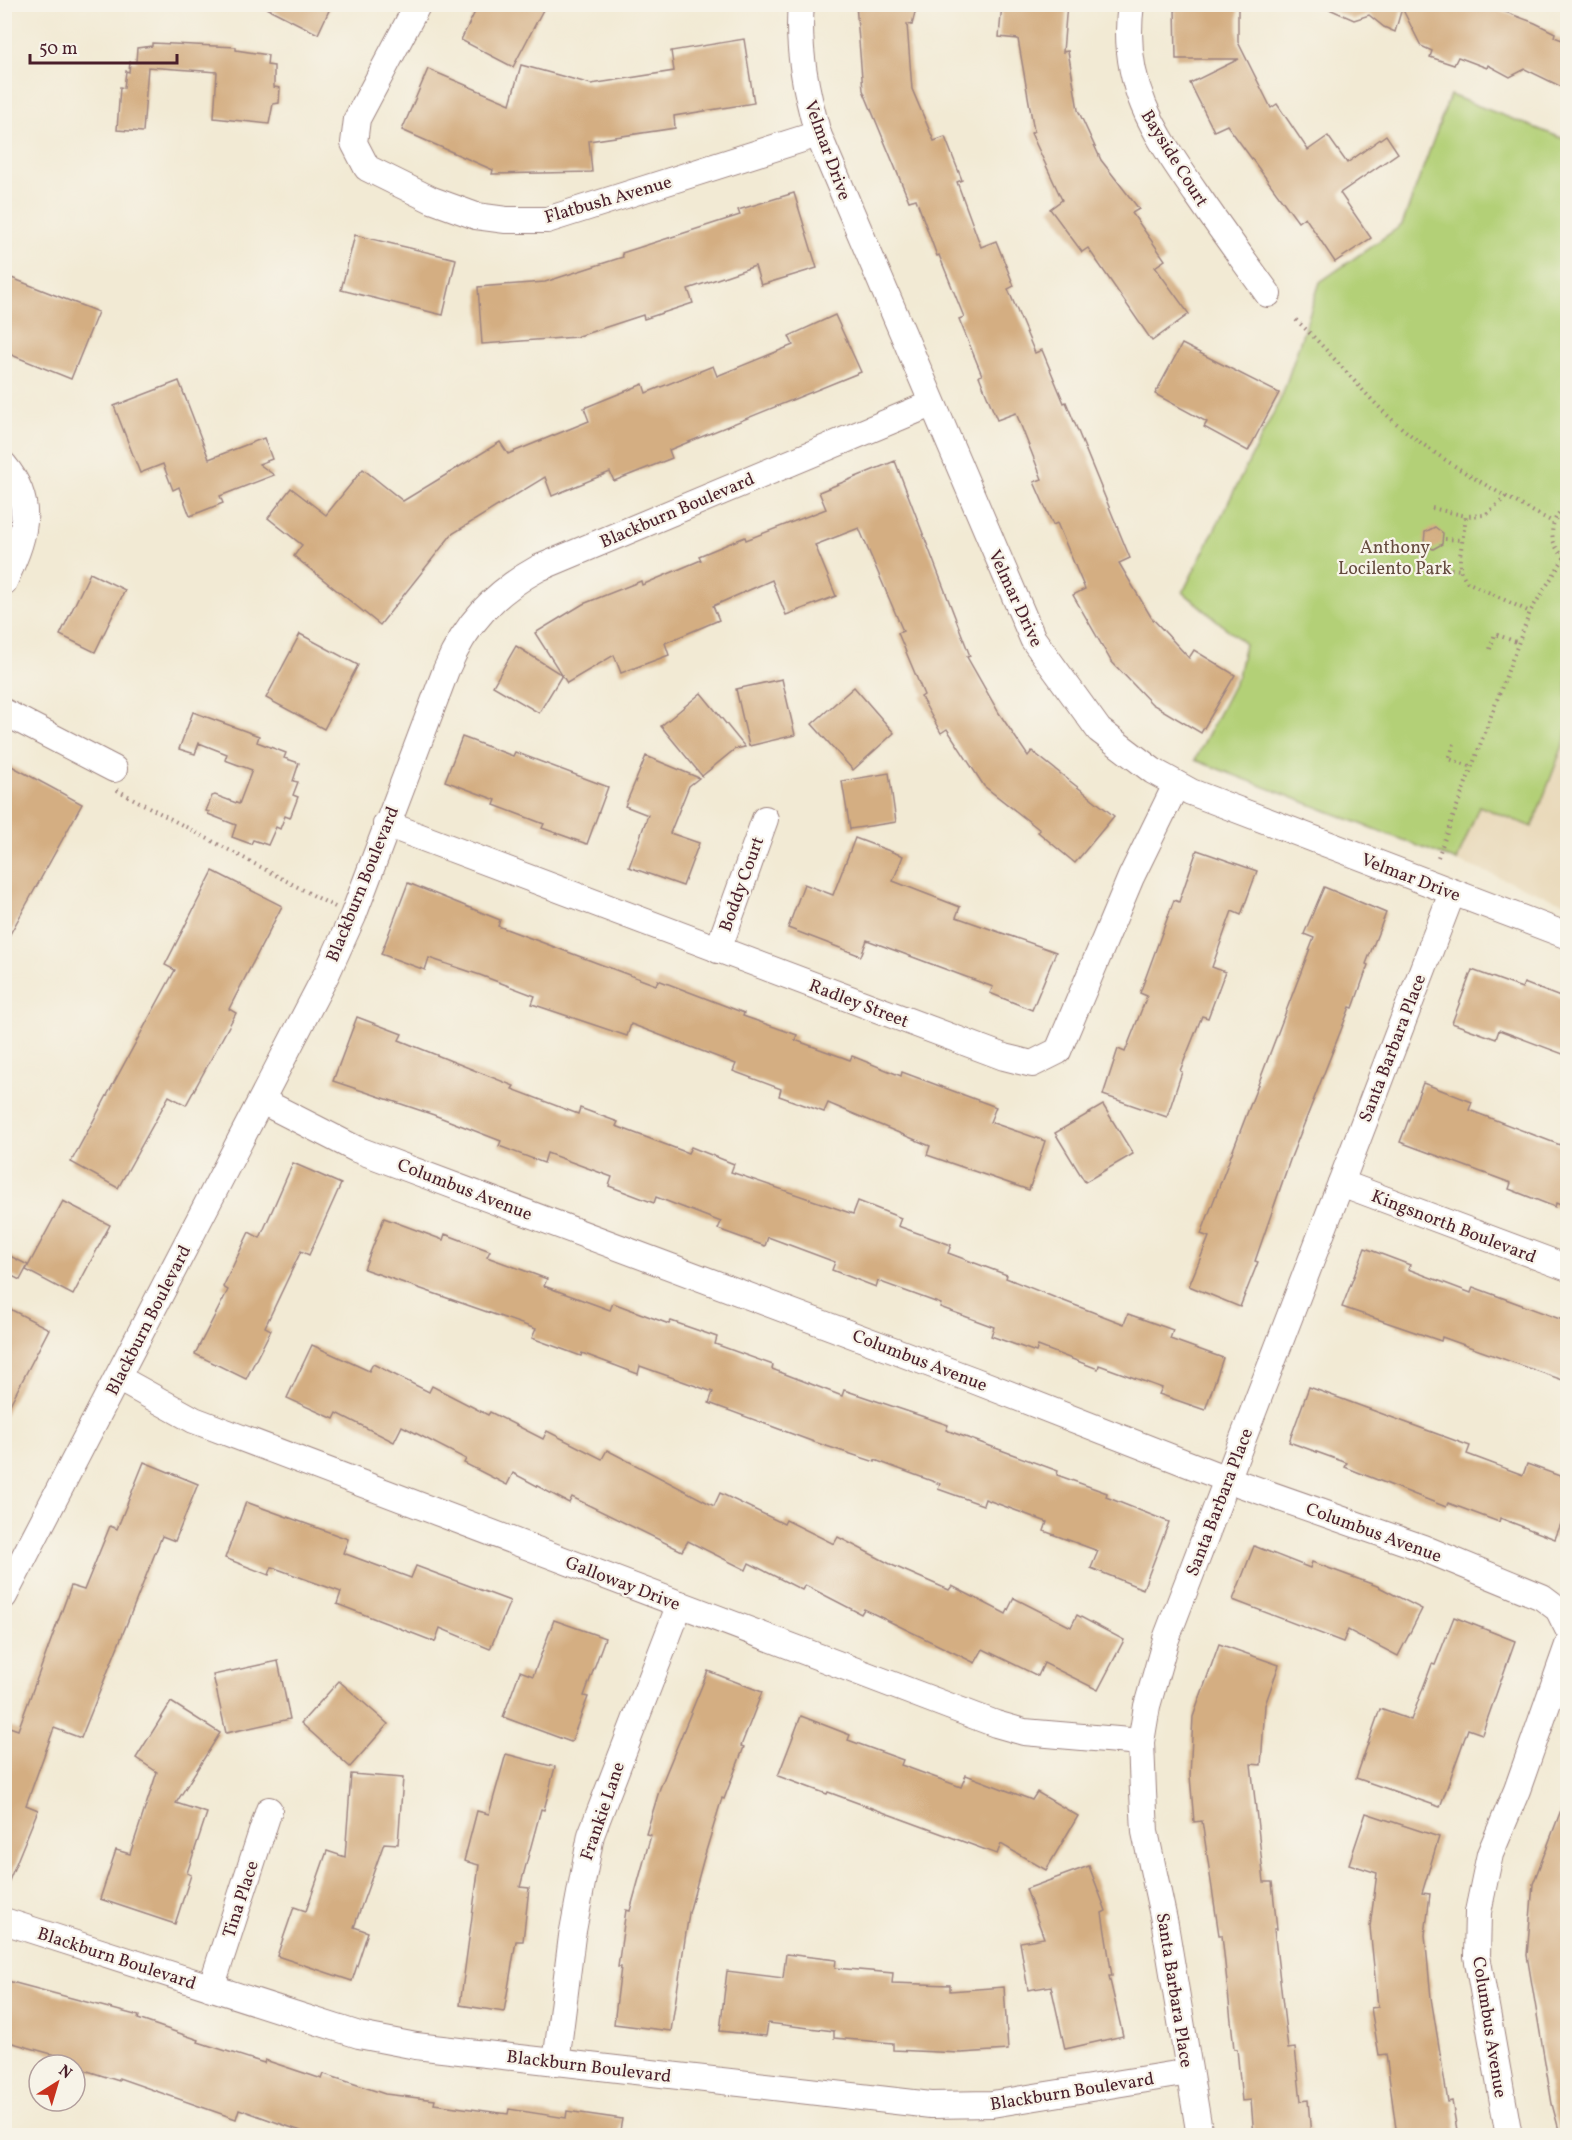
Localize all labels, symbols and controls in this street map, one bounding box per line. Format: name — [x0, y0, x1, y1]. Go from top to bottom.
scale bar — [30, 27, 177, 65]
text: 50 m — [39, 37, 78, 62]
street label: Velmar Drive — [797, 97, 856, 204]
street label: Bayside Court — [1134, 105, 1214, 212]
street label: Flatbush Avenue — [542, 170, 675, 231]
street label: Blackburn Boulevard — [596, 468, 759, 555]
park label: Anthony Locilento Park — [1338, 536, 1452, 582]
street label: Velmar Drive — [981, 546, 1048, 651]
street label: Blackburn Boulevard — [321, 803, 406, 966]
street label: Boddy Court — [714, 834, 771, 935]
street label: Velmar Drive — [1357, 848, 1464, 909]
street label: Santa Barbara Place — [1354, 971, 1433, 1126]
street label: Radley Street — [805, 974, 912, 1035]
street label: Columbus Avenue — [393, 1153, 536, 1228]
street label: Kingsnorth Boulevard — [1367, 1184, 1539, 1270]
street label: Blackburn Boulevard — [101, 1241, 198, 1400]
street label: Columbus Avenue — [848, 1324, 991, 1399]
street label: Santa Barbara Place — [1181, 1425, 1260, 1580]
street label: Columbus Avenue — [1302, 1497, 1445, 1570]
street label: Galloway Drive — [561, 1551, 684, 1618]
street label: Frankie Lane — [575, 1759, 632, 1864]
street label: Tina Place — [217, 1858, 266, 1941]
street label: Santa Barbara Place — [1149, 1911, 1198, 2069]
street label: Blackburn Boulevard — [34, 1922, 199, 1997]
street label: Columbus Avenue — [1465, 1955, 1512, 2100]
street label: Blackburn Boulevard — [505, 2045, 673, 2090]
north arrow — [27, 2053, 87, 2113]
text: N — [54, 2060, 76, 2085]
street label: Blackburn Boulevard — [988, 2067, 1156, 2118]

